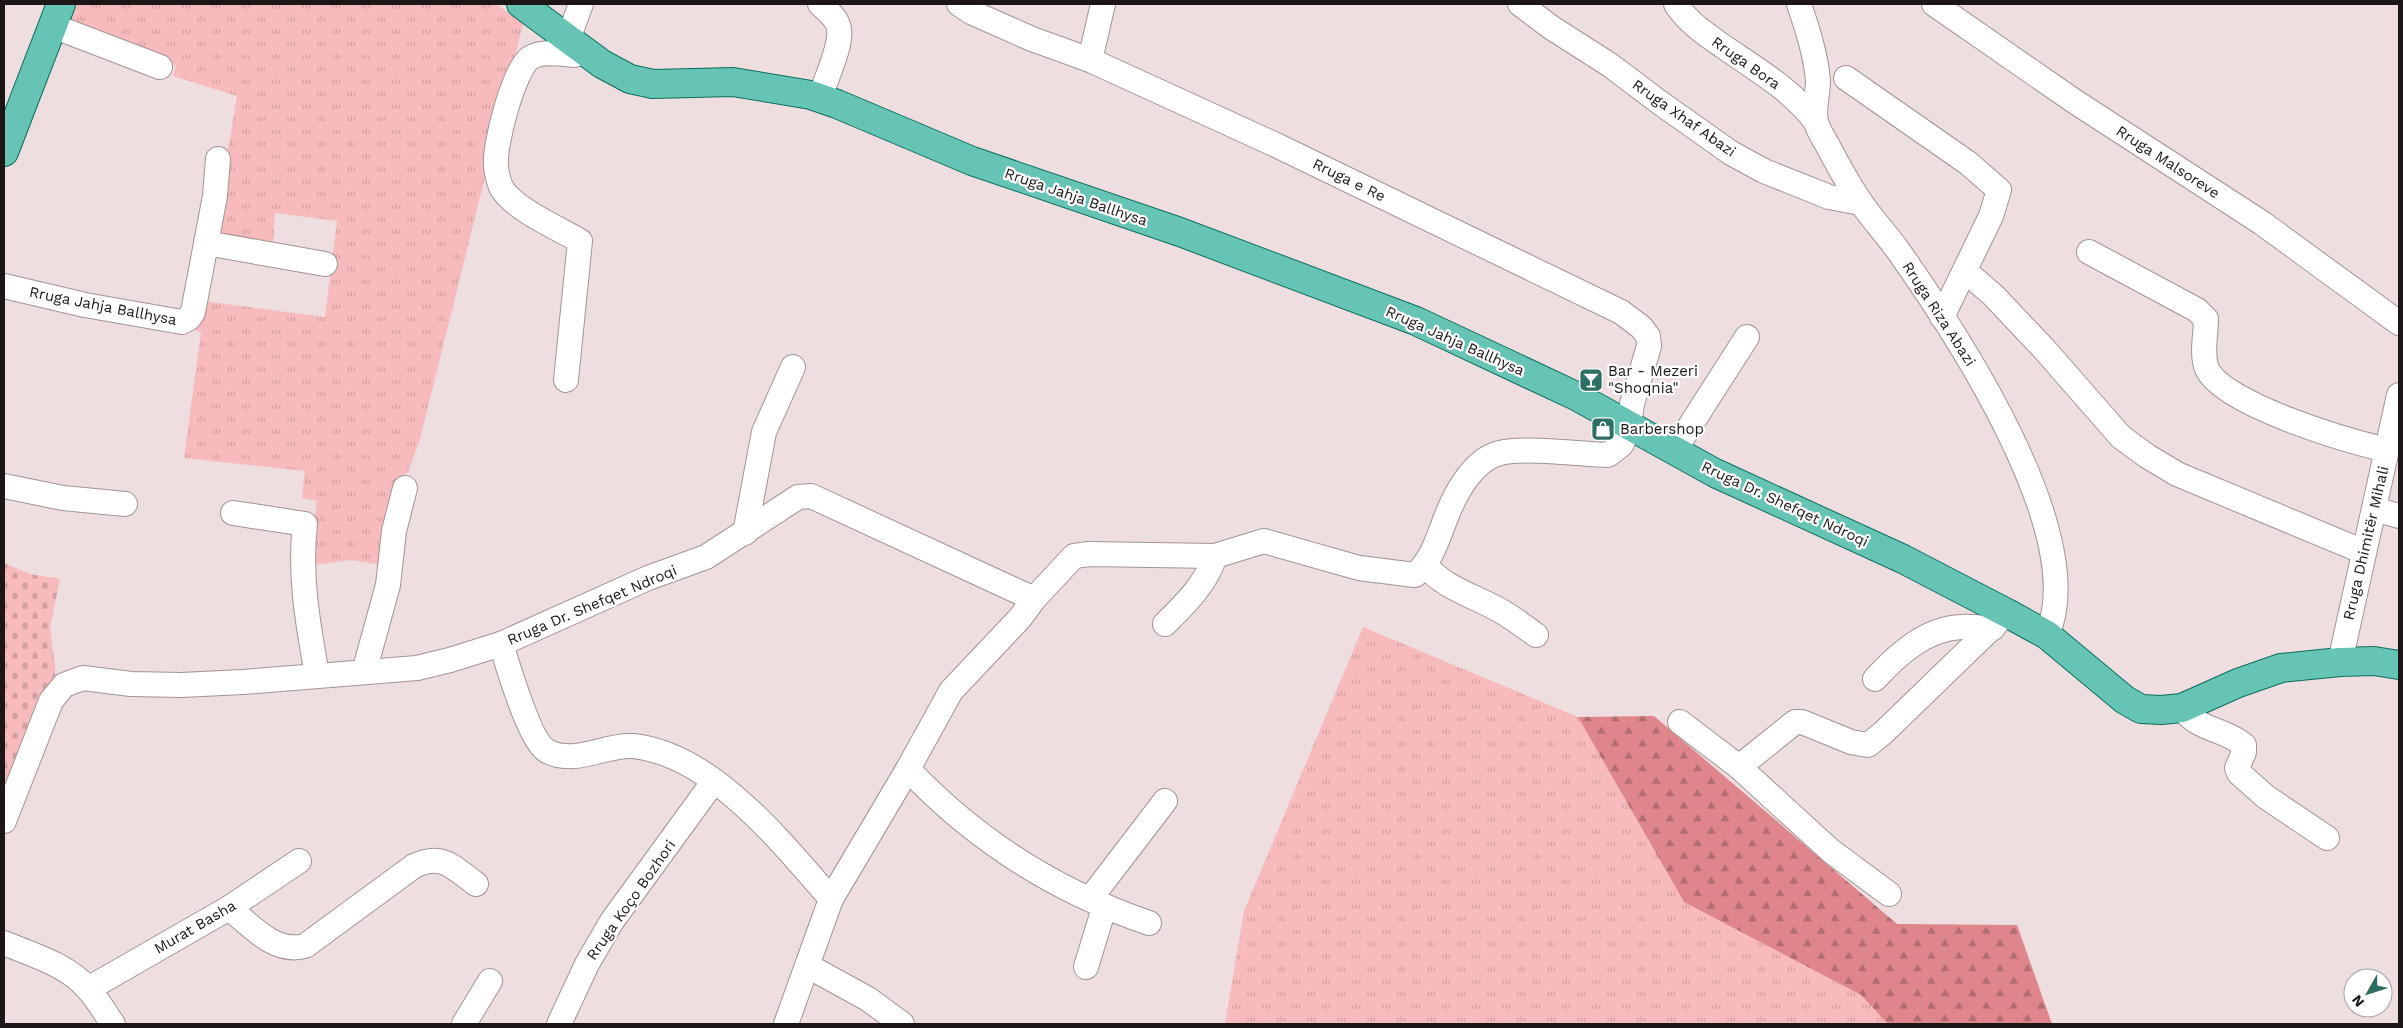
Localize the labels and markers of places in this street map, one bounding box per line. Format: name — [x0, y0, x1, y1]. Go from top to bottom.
place label: Bar - Mezeri "Shoqnia" — [1608, 362, 1698, 397]
bar icon: Bar - Mezeri "Shoqnia" — [1578, 367, 1604, 393]
shop icon: Barbershop — [1590, 416, 1616, 442]
place label: Barbershop — [1620, 420, 1704, 438]

